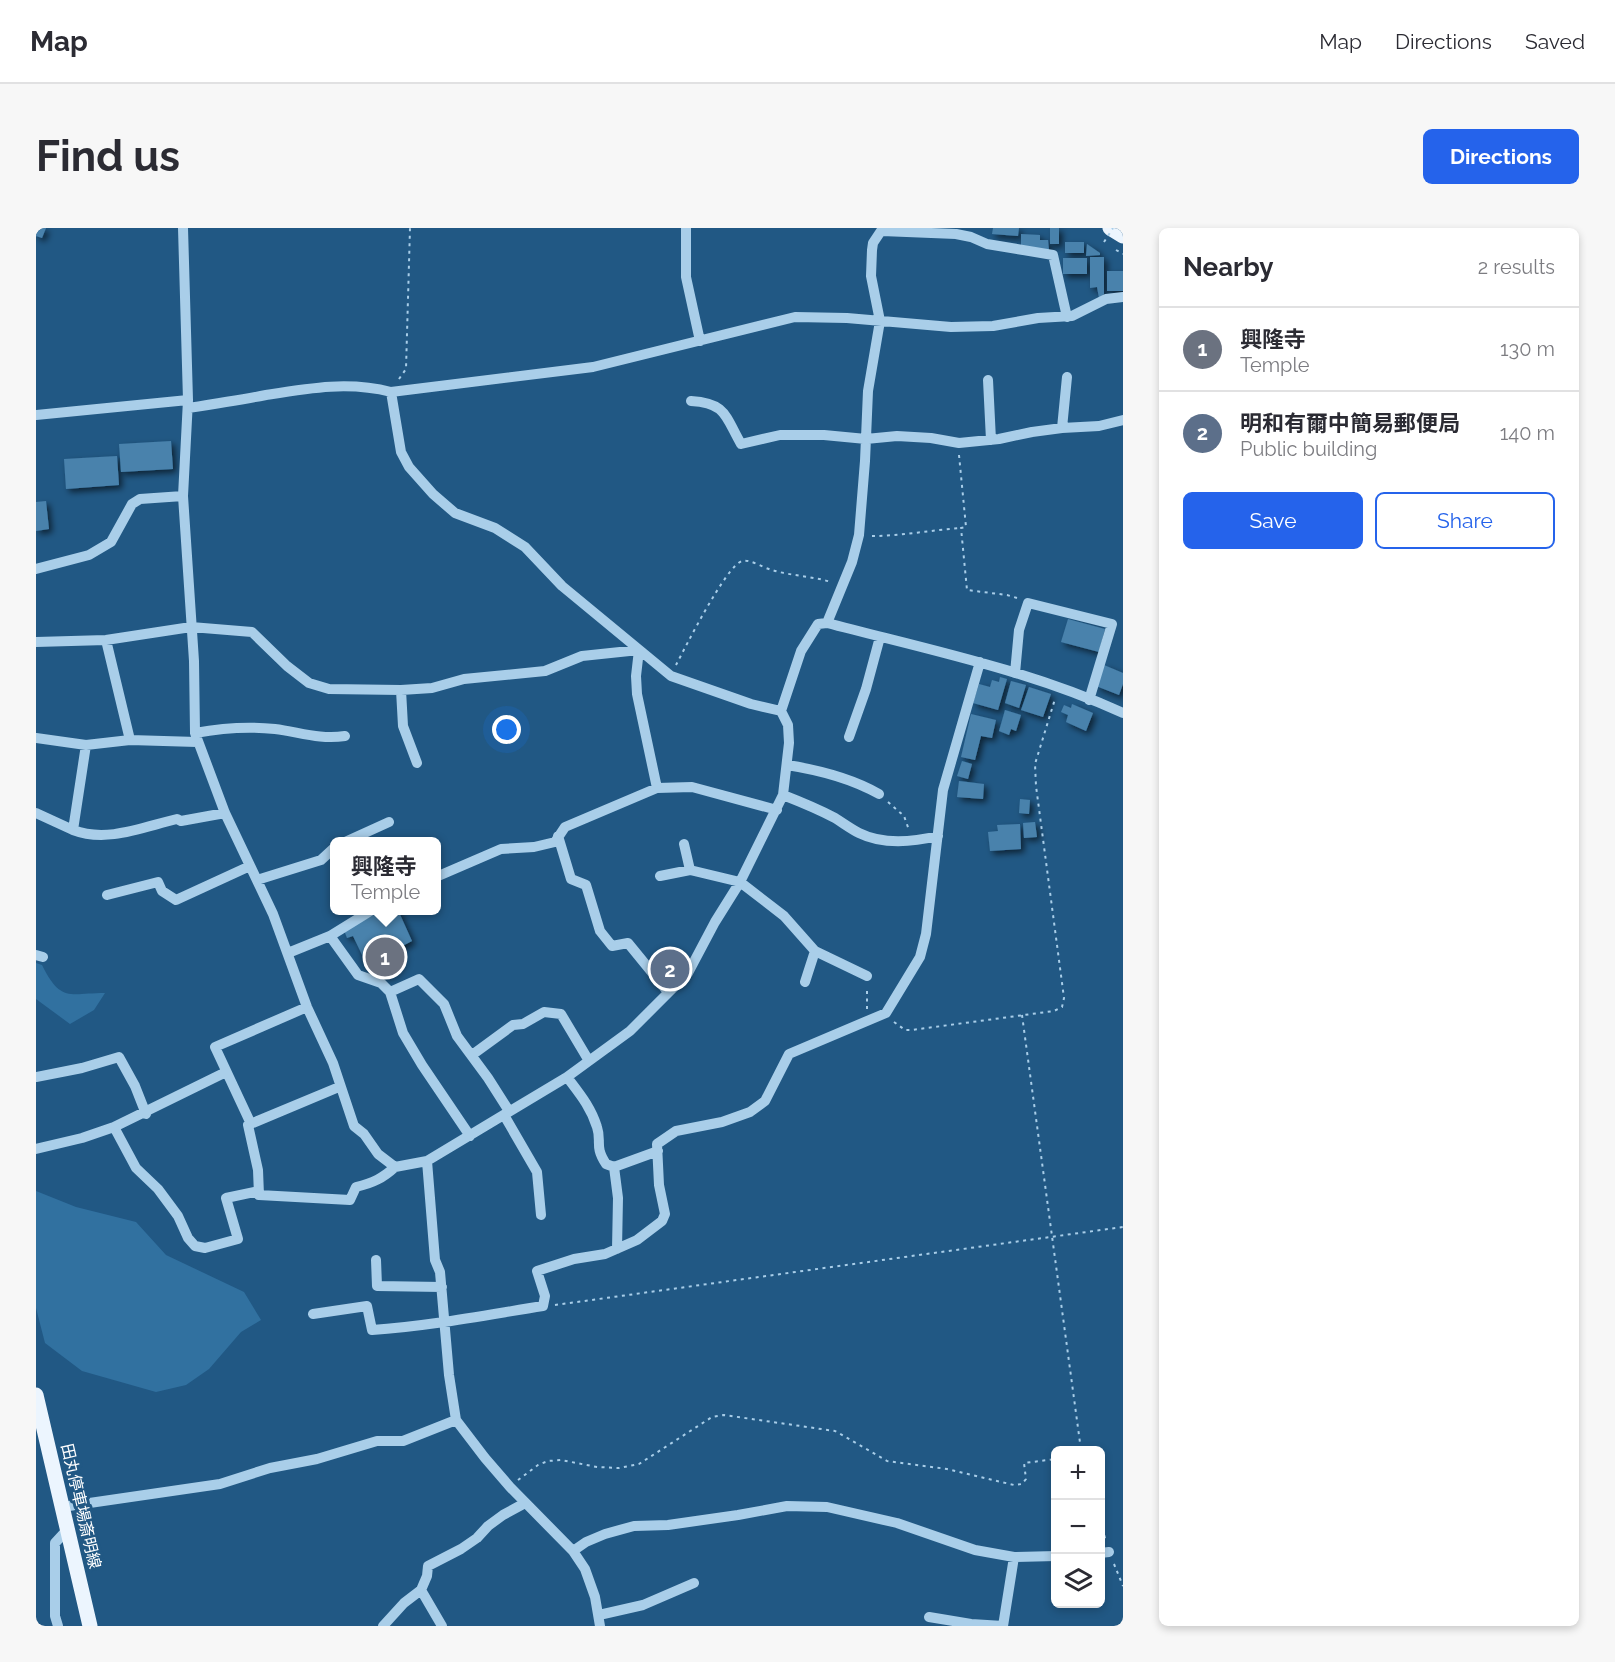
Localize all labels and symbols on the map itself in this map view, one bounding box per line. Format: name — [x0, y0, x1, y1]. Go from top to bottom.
your location — [492, 715, 521, 744]
pin: 1 — [366, 934, 404, 980]
pin: 2 — [650, 946, 690, 992]
street label: 田丸停車場斎明線 — [57, 1441, 105, 1571]

